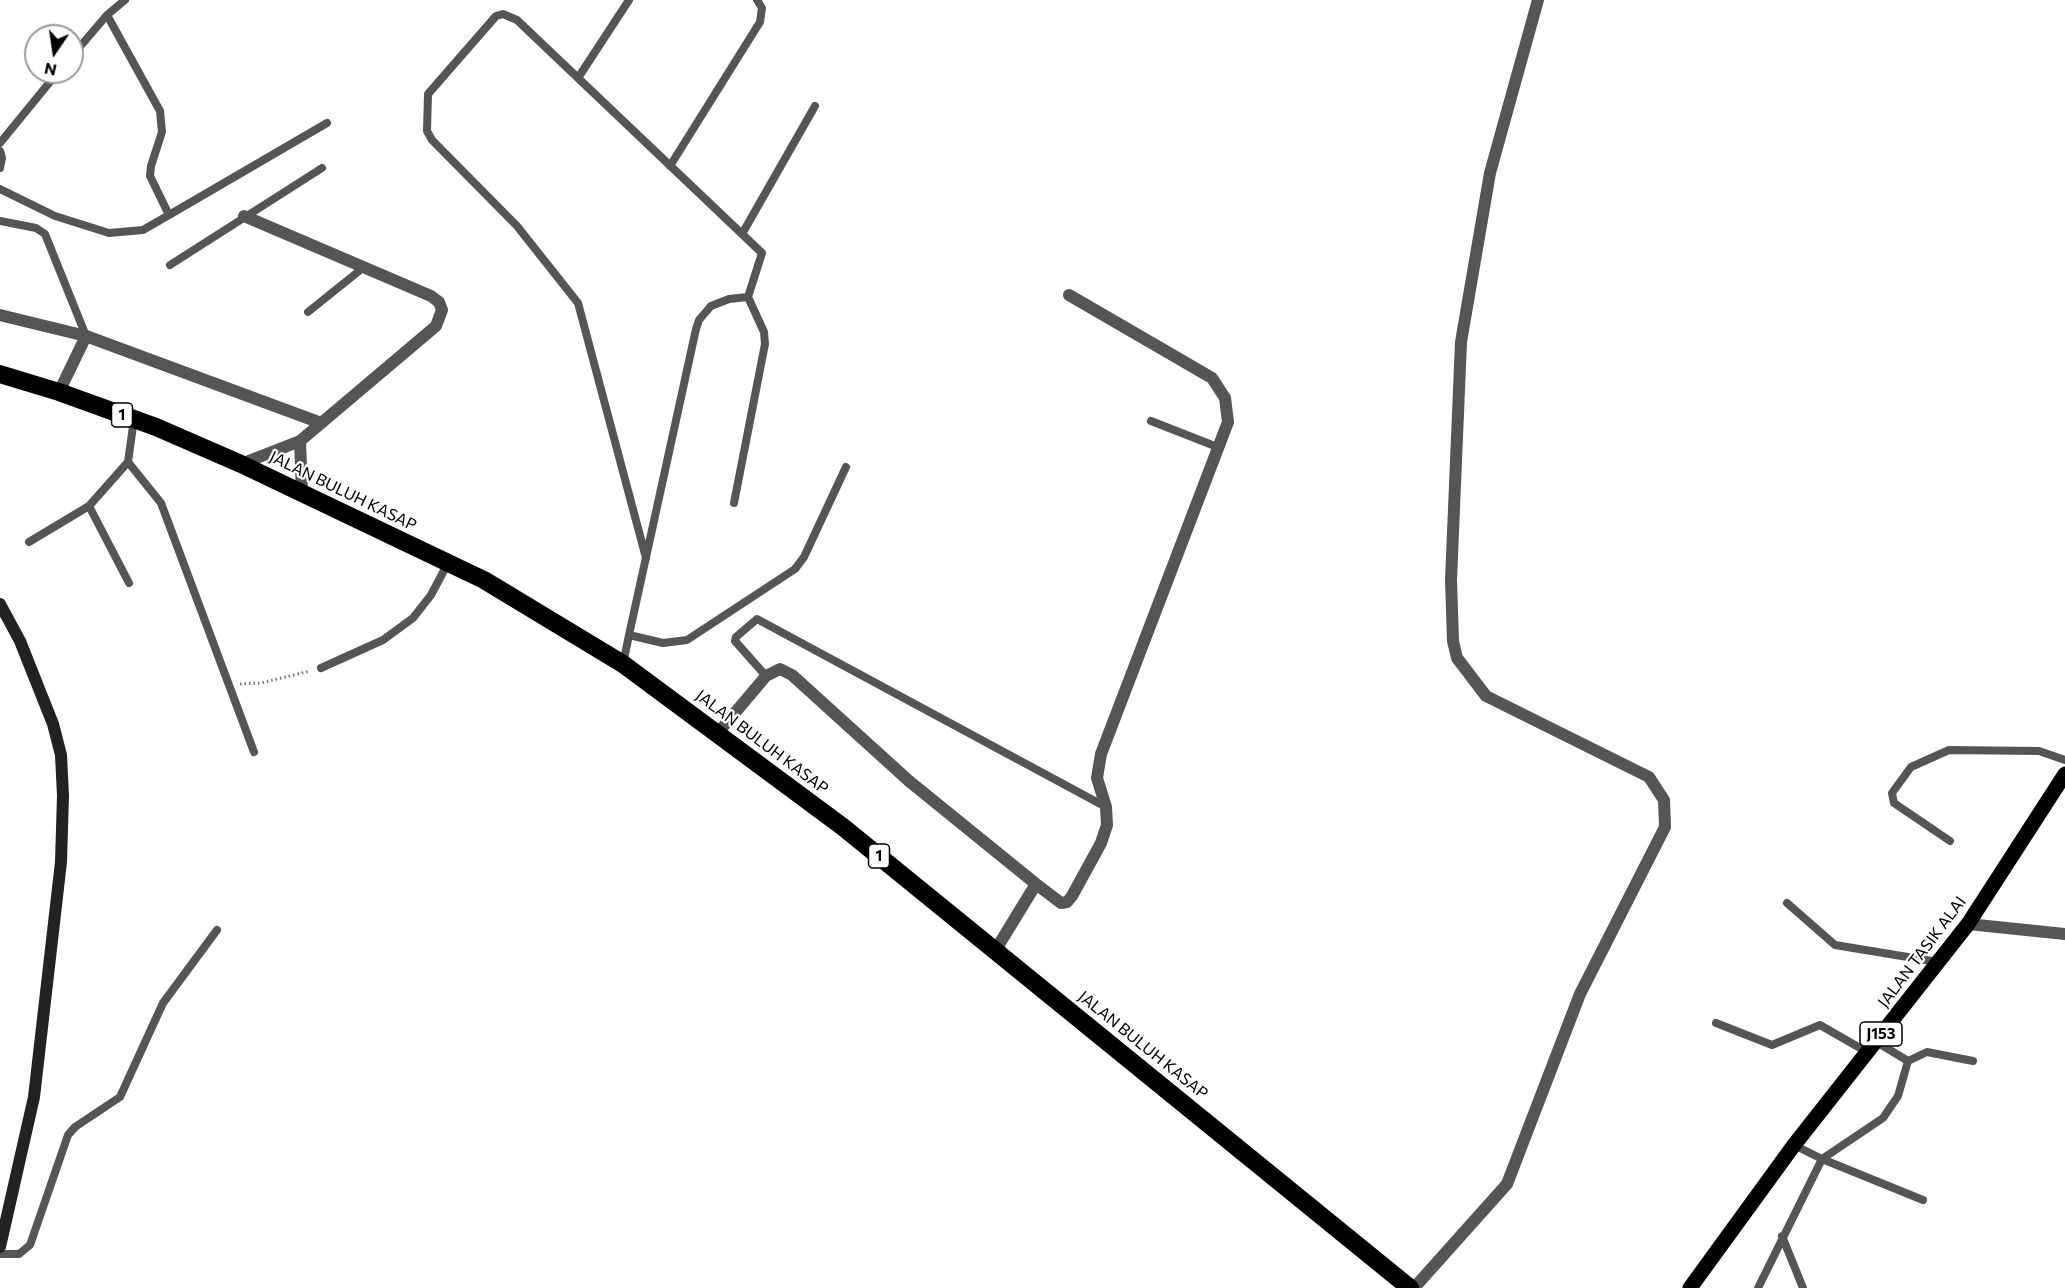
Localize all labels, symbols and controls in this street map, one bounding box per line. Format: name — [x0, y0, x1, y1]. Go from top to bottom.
north arrow — [24, 24, 84, 84]
text: N — [42, 59, 58, 81]
road number: 1 — [112, 403, 132, 427]
street label: JALAN BULUH KASAP — [266, 447, 420, 535]
street label: JALAN BULUH KASAP — [692, 686, 832, 798]
road number: 1 — [868, 844, 890, 868]
street label: JALAN TASIK ALAI — [1874, 893, 1970, 1011]
street label: JALAN BULUH KASAP — [1074, 987, 1212, 1103]
road number: J153 — [1860, 1022, 1902, 1046]

